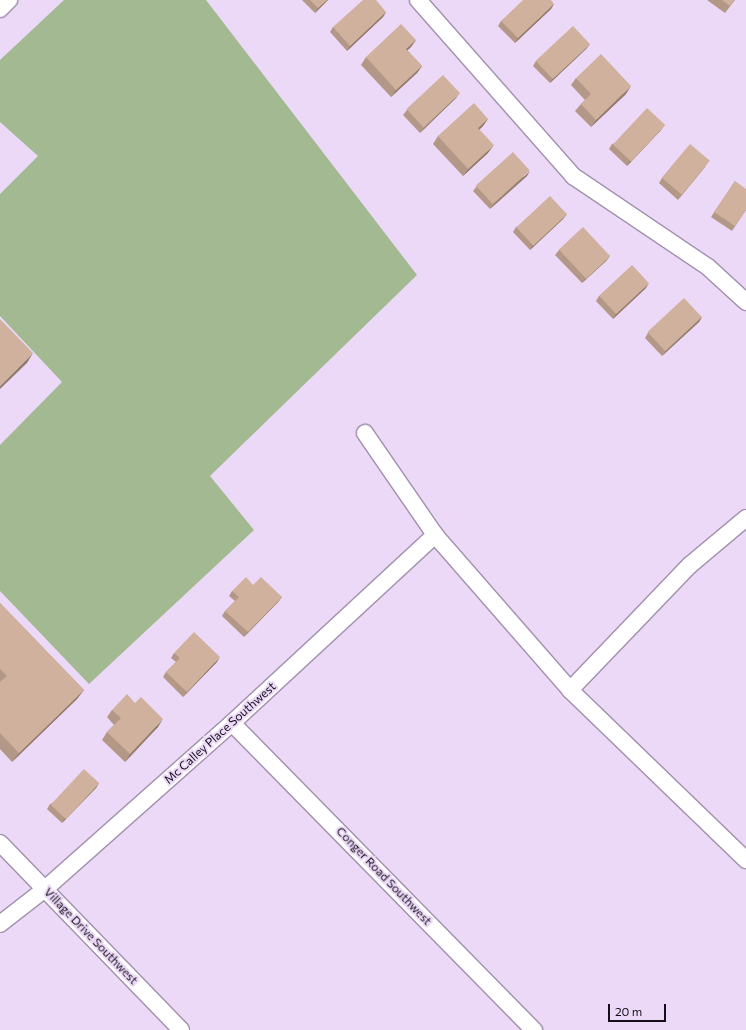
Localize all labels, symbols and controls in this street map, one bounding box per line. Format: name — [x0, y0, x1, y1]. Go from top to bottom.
street label: Mc Calley Place Southwest — [161, 679, 279, 787]
street label: Conger Road Southwest — [333, 824, 435, 928]
street label: Village Drive Southwest — [41, 885, 141, 987]
scale bar — [610, 996, 668, 1022]
text: 20 m — [615, 1004, 642, 1018]

